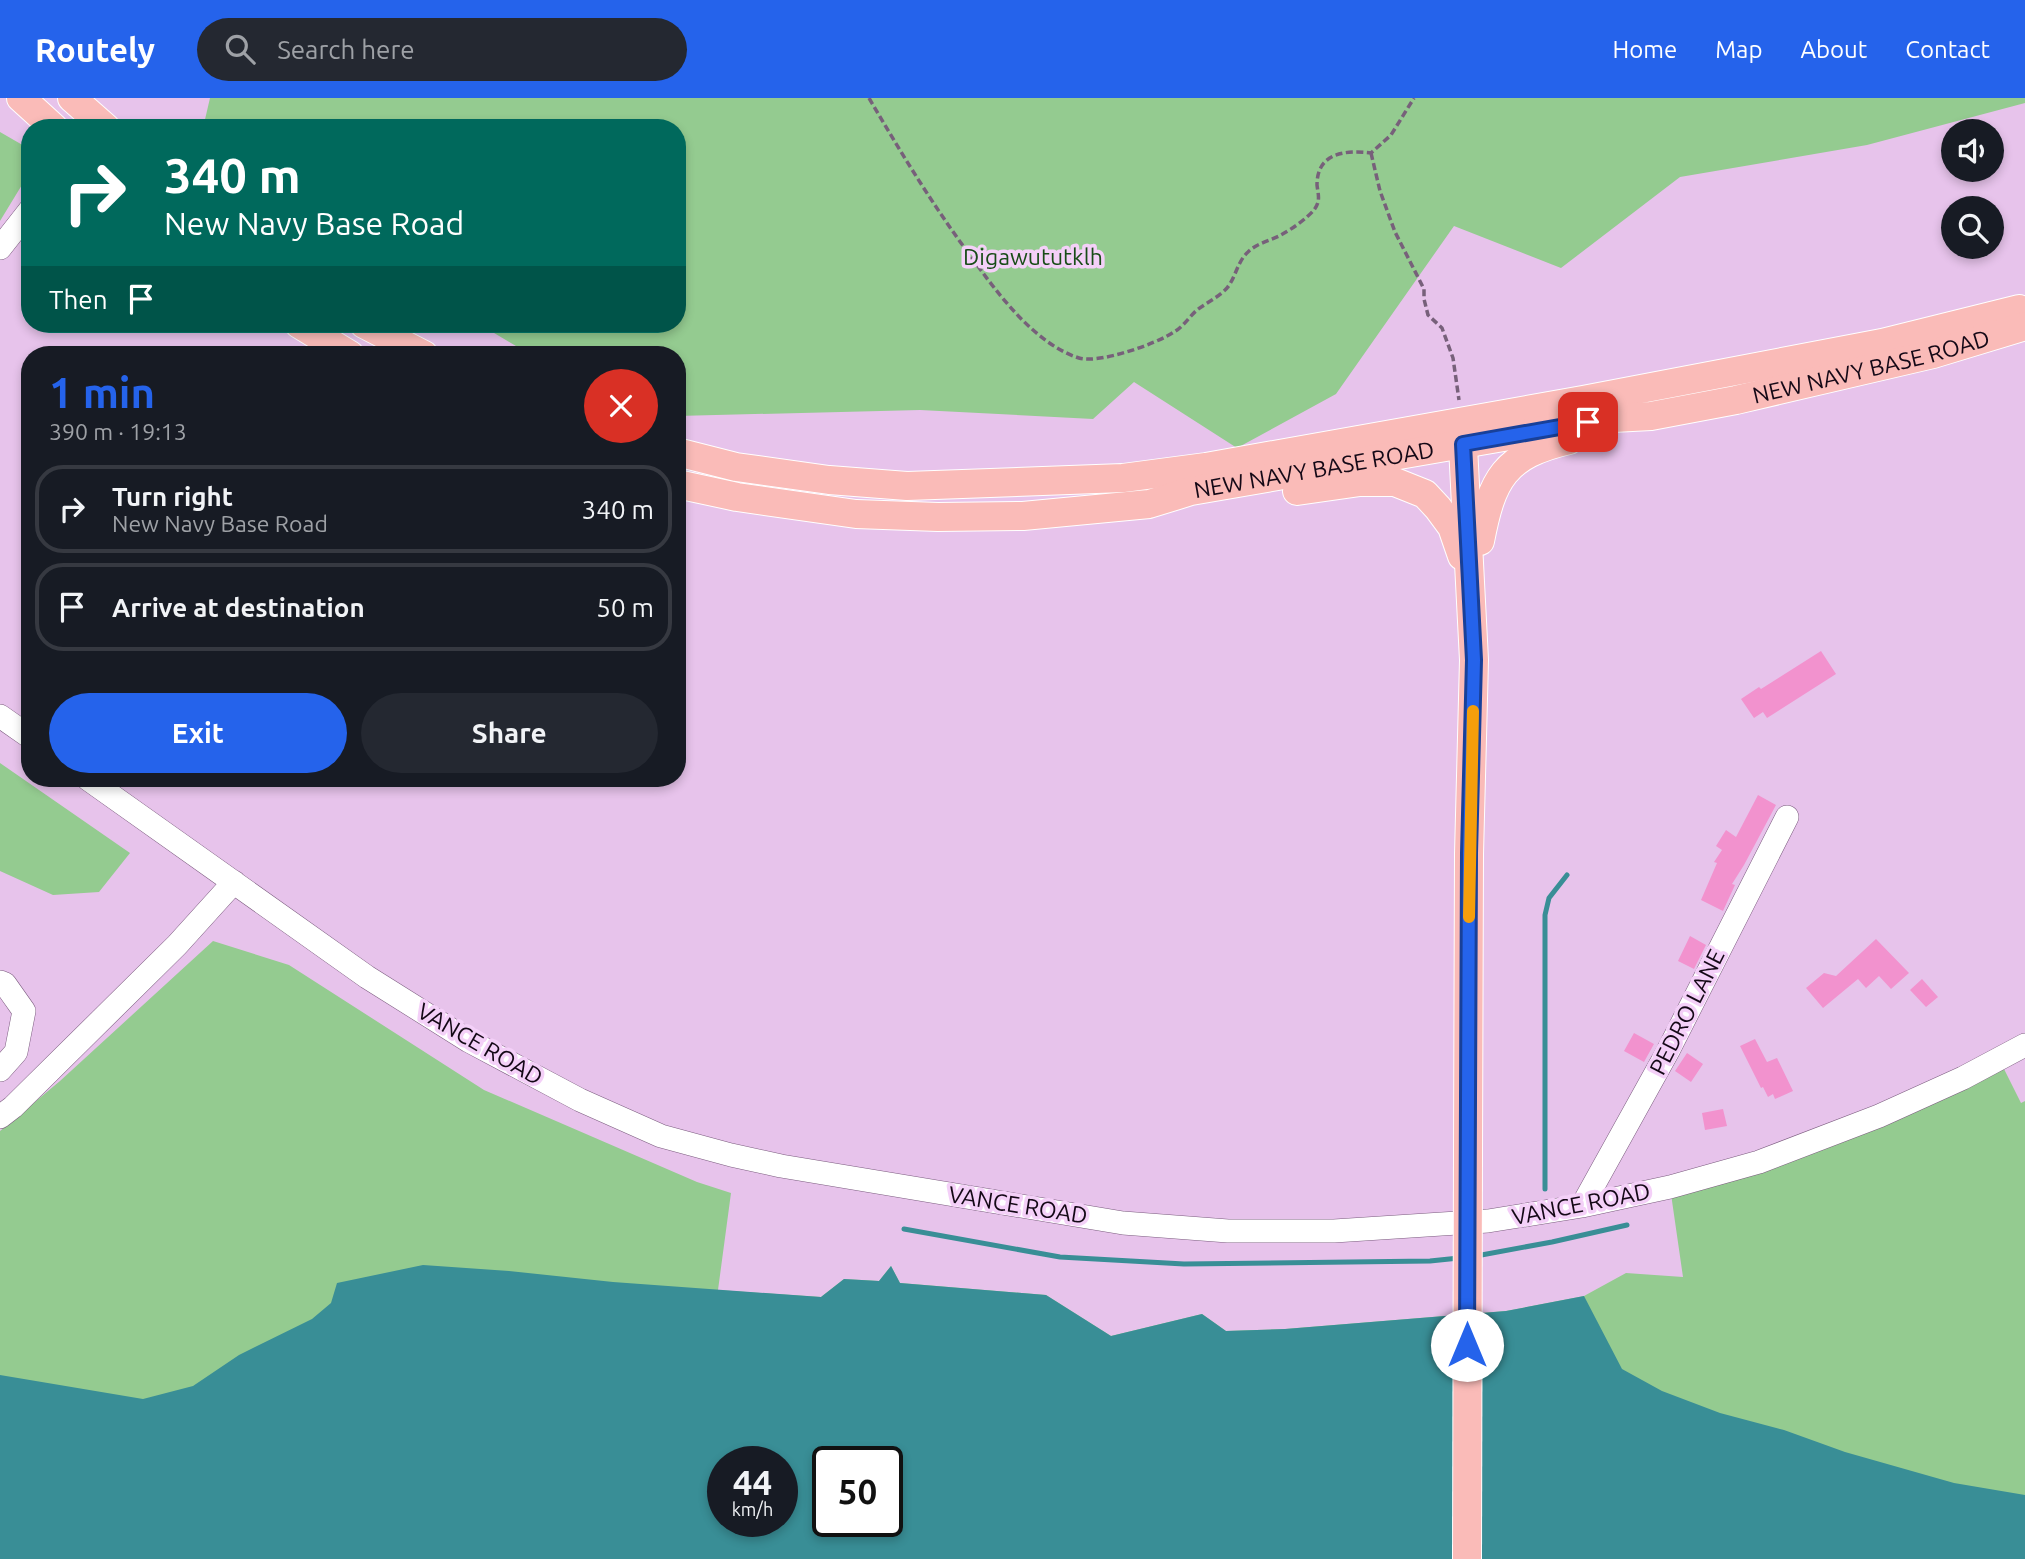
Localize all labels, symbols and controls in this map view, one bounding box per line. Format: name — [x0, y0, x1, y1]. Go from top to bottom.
search box — [197, 18, 687, 81]
icon: search — [221, 30, 259, 68]
text: Routely — [35, 31, 155, 68]
text: Search here — [277, 35, 415, 64]
text: Home — [1612, 36, 1677, 63]
text: Map — [1715, 36, 1762, 63]
text: About — [1800, 36, 1867, 63]
text: Contact — [1905, 36, 1990, 63]
map controls — [1941, 119, 2004, 259]
button: sound — [1941, 119, 2004, 182]
icon: right — [49, 147, 140, 238]
text: 340 m — [164, 147, 301, 202]
button: search — [1941, 196, 2004, 259]
text: New Navy Base Road — [164, 205, 464, 241]
park label: Digawututklh — [963, 244, 1103, 269]
icon: arrive — [122, 280, 160, 318]
text: Then — [49, 285, 108, 314]
street label: NEW NAVY BASE ROAD — [1750, 325, 1992, 408]
text: 1 min — [49, 369, 155, 416]
button: close — [584, 369, 658, 443]
pin — [1558, 392, 1618, 452]
icon: arrive — [1569, 403, 1607, 441]
text: 390 m · 19:13 — [49, 419, 187, 444]
street label: NEW NAVY BASE ROAD — [1192, 436, 1436, 502]
text: Turn right — [112, 482, 233, 511]
icon: right — [53, 490, 91, 528]
text: 340 m — [582, 495, 654, 524]
text: New Navy Base Road — [112, 511, 328, 536]
icon: arrive — [53, 588, 91, 626]
text: Arrive at destination — [112, 593, 365, 622]
text: 50 m — [596, 593, 654, 622]
button: Exit — [49, 693, 347, 773]
button: Share — [361, 693, 658, 773]
street label: PEDRO LANE — [1644, 945, 1729, 1078]
street label: VANCE ROAD — [413, 998, 547, 1089]
street label: VANCE ROAD — [1510, 1178, 1652, 1229]
street label: VANCE ROAD — [947, 1181, 1089, 1228]
position arrow — [1430, 1308, 1504, 1382]
speed limit sign: 50 — [812, 1446, 903, 1537]
text: 44 — [733, 1462, 772, 1502]
text: km/h — [732, 1499, 773, 1519]

